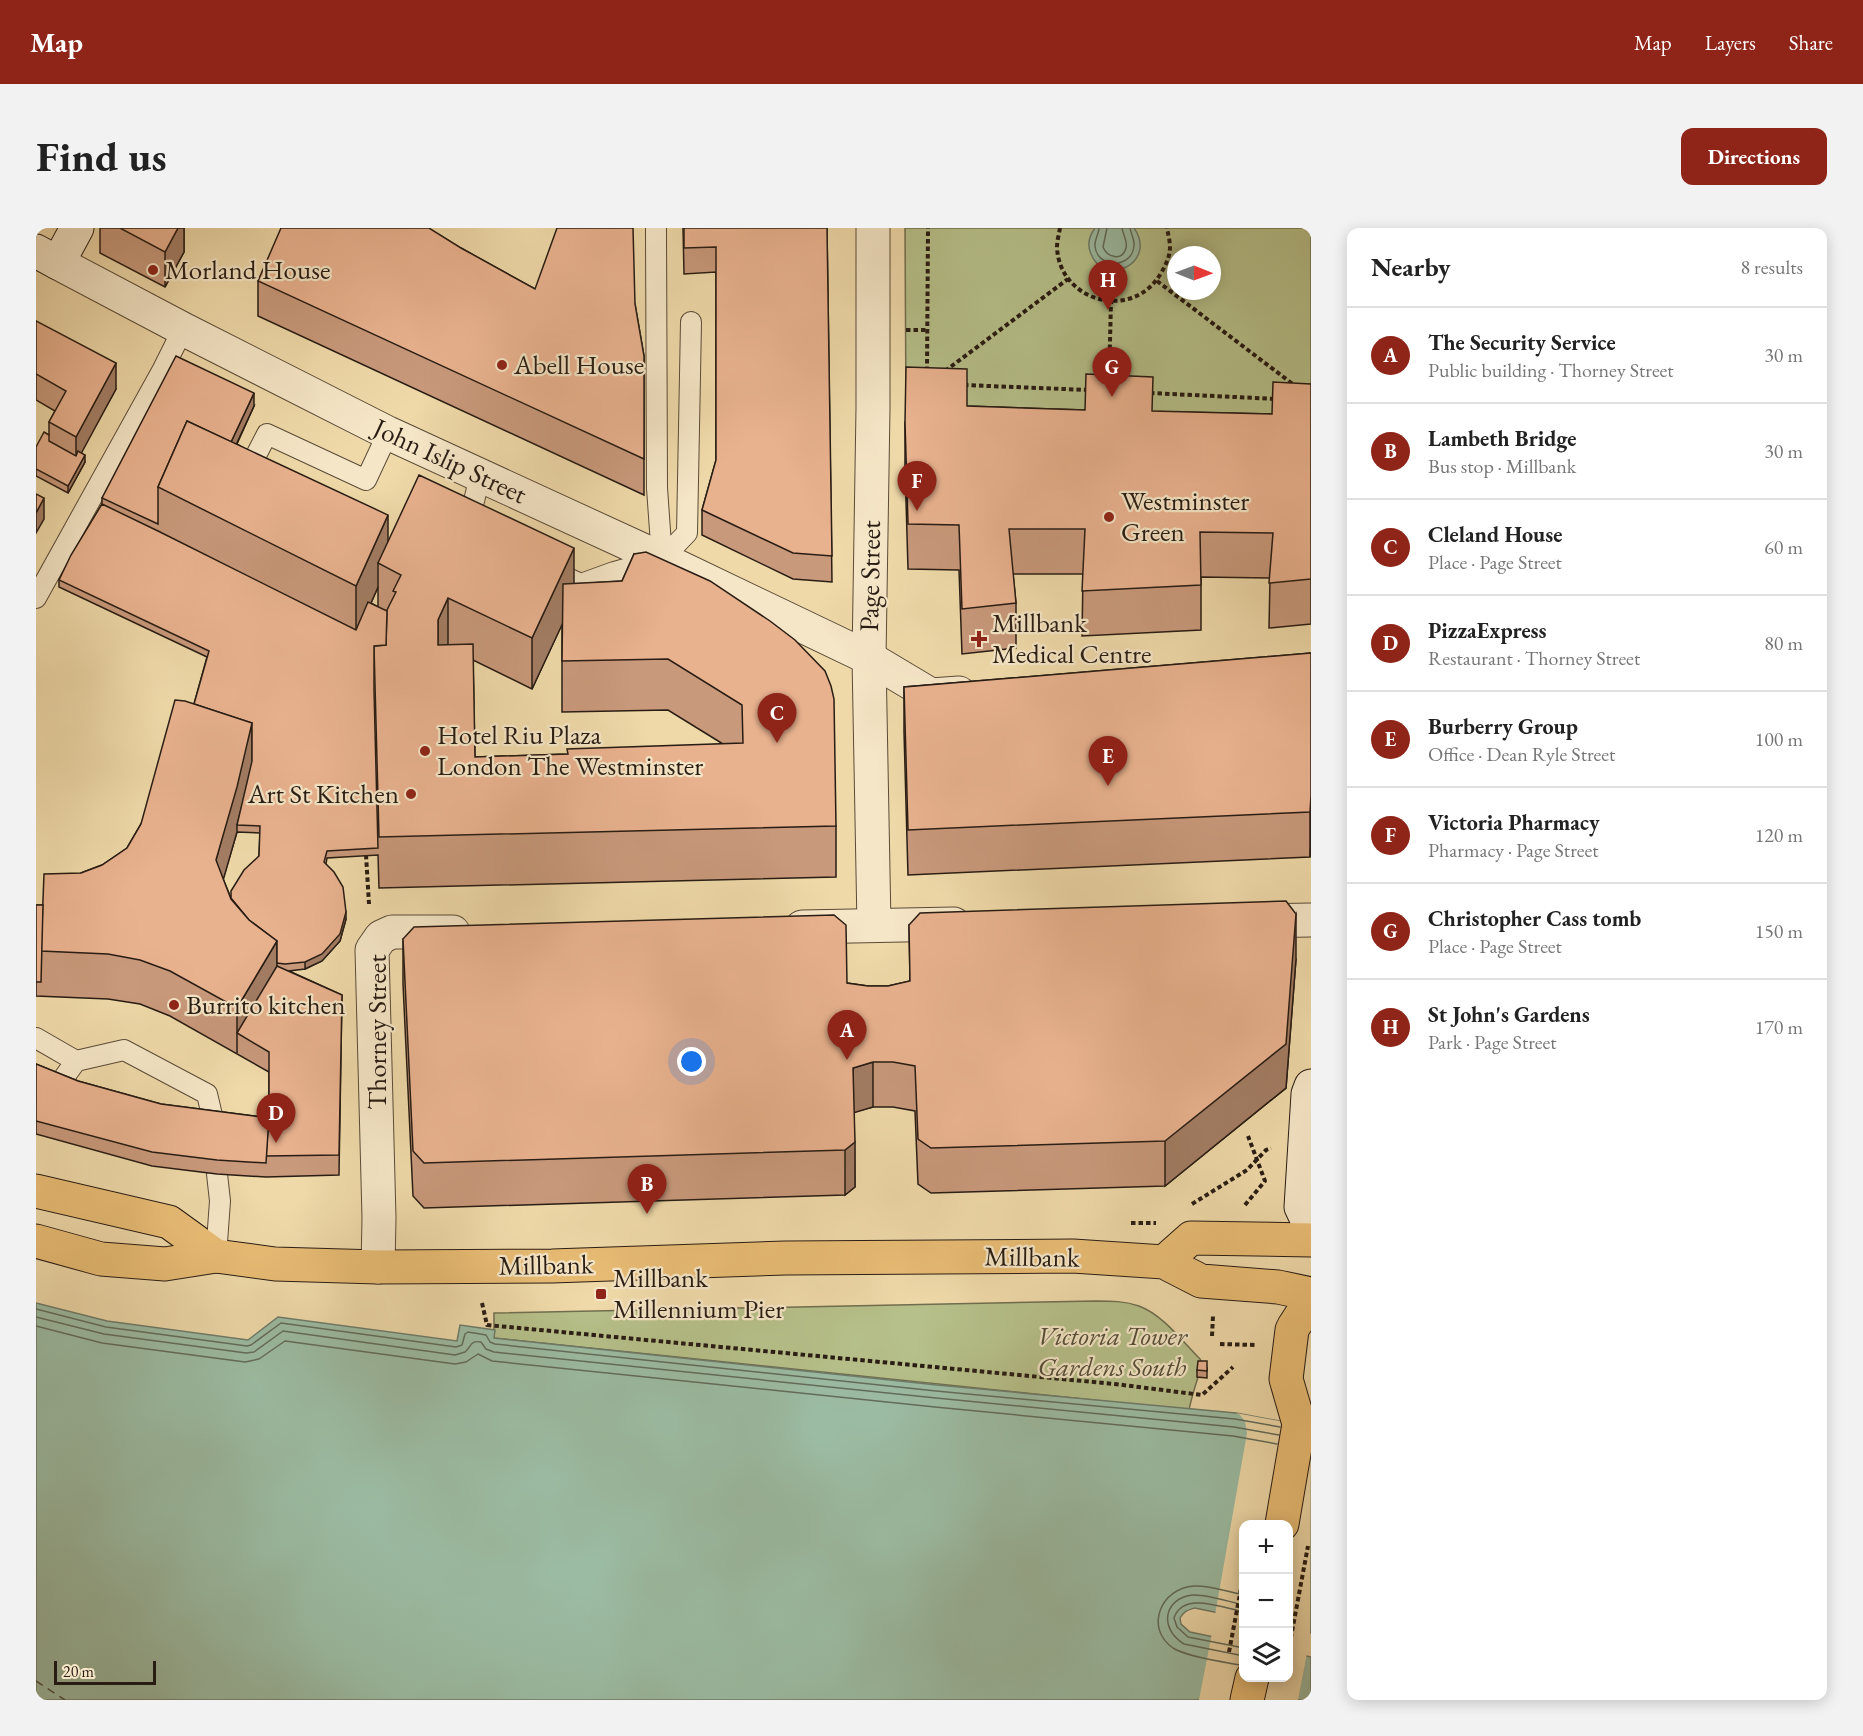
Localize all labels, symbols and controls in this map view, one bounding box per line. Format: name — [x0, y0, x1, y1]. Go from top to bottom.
text: Map — [30, 24, 83, 60]
text: Map — [1634, 29, 1672, 56]
text: Layers — [1705, 29, 1756, 56]
text: Share — [1789, 29, 1833, 56]
button: Directions — [1681, 128, 1827, 185]
text: Find us — [36, 129, 167, 184]
north arrow — [1167, 246, 1221, 300]
text: Nearby — [1371, 250, 1451, 284]
place label: Morland House — [165, 252, 330, 287]
text: 8 results — [1740, 254, 1803, 280]
pin: H — [1088, 260, 1128, 310]
marker: Morland House — [146, 263, 160, 277]
text: The Security Service — [1428, 328, 1616, 357]
text: A — [1383, 342, 1398, 368]
text: 30 m — [1764, 342, 1803, 368]
place label: Abell House — [513, 347, 644, 382]
pin: G — [1092, 348, 1132, 397]
text: Public building · Thorney Street — [1428, 357, 1674, 383]
marker: Abell House — [495, 358, 509, 372]
street label: John Islip Street — [366, 409, 533, 512]
text: Lambeth Bridge — [1428, 424, 1576, 453]
text: B — [1384, 438, 1397, 464]
text: 30 m — [1764, 438, 1803, 464]
text: Bus stop · Millbank — [1428, 453, 1576, 479]
pin: F — [898, 462, 936, 511]
place label: Westminster Green — [1121, 483, 1249, 549]
marker: Westminster Green — [1102, 510, 1116, 524]
street label: Page Street — [851, 520, 888, 632]
text: Cleland House — [1428, 520, 1562, 549]
text: C — [1383, 534, 1398, 560]
text: 60 m — [1764, 534, 1803, 560]
text: Place · Page Street — [1428, 549, 1562, 575]
place label: Millbank Medical Centre — [992, 605, 1152, 671]
text: PizzaExpress — [1428, 616, 1546, 645]
marker: Millbank Medical Centre — [970, 630, 988, 648]
text: D — [1383, 630, 1398, 656]
text: 80 m — [1764, 630, 1803, 656]
text: Restaurant · Thorney Street — [1428, 645, 1640, 671]
pin: C — [758, 694, 796, 743]
text: Burberry Group — [1428, 712, 1578, 741]
place label: Hotel Riu Plaza London The Westminster — [437, 717, 703, 783]
text: E — [1385, 726, 1396, 752]
text: 100 m — [1755, 726, 1803, 752]
pin: E — [1088, 736, 1128, 786]
text: Office · Dean Ryle Street — [1428, 741, 1615, 767]
marker: Hotel Riu Plaza London The Westminster — [418, 744, 432, 758]
place label: Art St Kitchen — [247, 776, 399, 811]
marker: Art St Kitchen — [404, 787, 418, 801]
text: Victoria Pharmacy — [1428, 808, 1600, 837]
text: F — [1385, 822, 1396, 848]
text: 120 m — [1755, 822, 1803, 848]
text: Pharmacy · Page Street — [1428, 837, 1599, 863]
text: Christopher Cass tomb — [1428, 904, 1641, 933]
text: G — [1383, 918, 1398, 944]
text: 150 m — [1755, 918, 1803, 944]
text: Place · Page Street — [1428, 933, 1562, 959]
street label: Thorney Street — [359, 954, 394, 1110]
place label: Burrito kitchen — [186, 987, 345, 1022]
marker: Burrito kitchen — [167, 998, 181, 1012]
text: St John's Gardens — [1428, 1000, 1590, 1029]
pin: A — [828, 1010, 866, 1060]
text: H — [1382, 1014, 1399, 1040]
text: 170 m — [1755, 1014, 1803, 1040]
text: Park · Page Street — [1428, 1029, 1557, 1055]
your location — [677, 1047, 706, 1076]
pin: D — [256, 1094, 296, 1143]
pin: B — [628, 1164, 666, 1214]
street label: Millbank — [984, 1238, 1080, 1275]
street label: Millbank — [498, 1246, 594, 1283]
place label: Millbank Millennium Pier — [613, 1260, 784, 1326]
marker: Millbank Millennium Pier — [594, 1287, 608, 1301]
park label: Victoria Tower Gardens South — [1037, 1318, 1189, 1384]
map controls — [1239, 1520, 1293, 1682]
button: + — [1239, 1520, 1293, 1574]
button: − — [1239, 1574, 1293, 1628]
button: layers — [1239, 1628, 1293, 1682]
scale bar — [54, 1658, 156, 1686]
text: 20 m — [63, 1661, 94, 1682]

